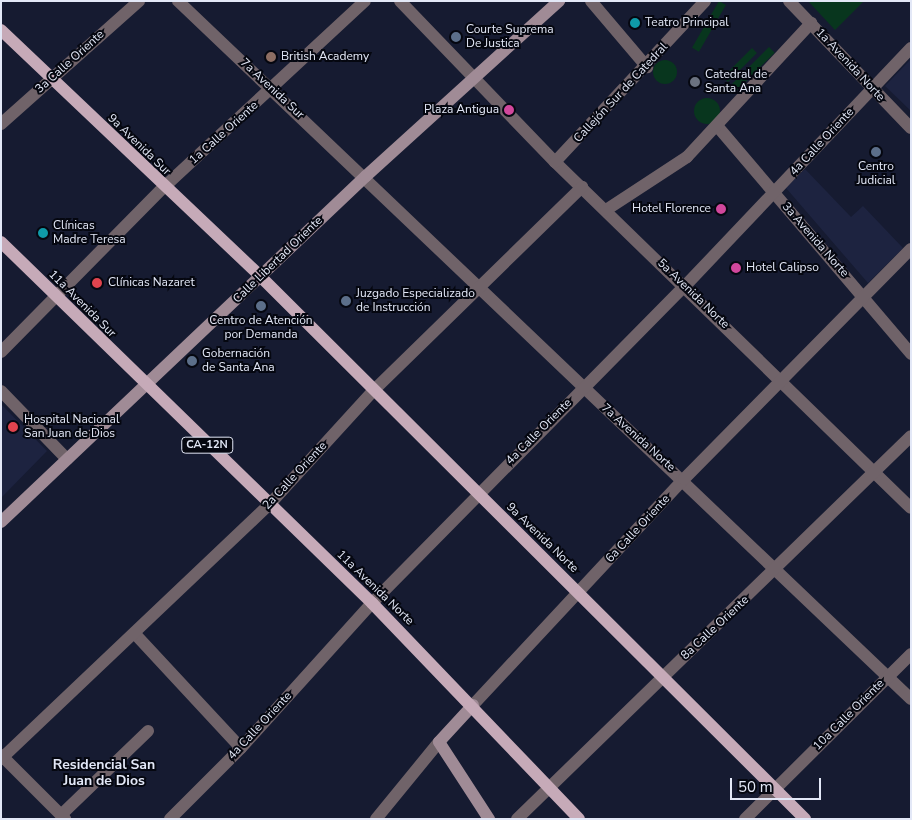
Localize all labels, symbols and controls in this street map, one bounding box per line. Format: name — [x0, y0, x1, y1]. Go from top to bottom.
place label: Teatro Principal — [645, 16, 729, 30]
marker: Teatro Principal — [629, 17, 641, 29]
place label: Courte Suprema De Justica — [466, 23, 554, 51]
street label: 1a Avenida Norte — [813, 26, 887, 104]
street label: 3a Calle Oriente — [33, 27, 107, 97]
marker: Courte Suprema De Justica — [450, 31, 462, 43]
street label: Callejón Sur de Catedral — [571, 40, 671, 146]
place label: British Academy — [281, 50, 369, 64]
marker: British Academy — [265, 51, 277, 63]
street label: 7a Avenida Sur — [237, 56, 307, 122]
place label: Catedral de Santa Ana — [705, 68, 767, 96]
marker: Catedral de Santa Ana — [689, 76, 701, 88]
street label: 1a Calle Oriente — [187, 98, 261, 168]
place label: Plaza Antigua — [424, 103, 499, 117]
marker: Plaza Antigua — [503, 104, 515, 116]
street label: 4a Calle Oriente — [787, 105, 857, 179]
street label: 9a Avenida Sur — [105, 111, 173, 179]
marker: Centro Judicial — [870, 146, 882, 158]
place label: Centro Judicial — [857, 160, 895, 188]
street label: 3a Avenida Norte — [779, 200, 851, 280]
place label: Hotel Florence — [632, 202, 711, 216]
marker: Hotel Florence — [715, 203, 727, 215]
street label: Calle Libertad Oriente — [230, 214, 326, 306]
place label: Clínicas Madre Teresa — [53, 219, 126, 247]
marker: Clínicas Madre Teresa — [37, 227, 49, 239]
street label: 5a Avenida Norte — [654, 256, 732, 332]
place label: Hotel Calipso — [746, 261, 819, 275]
marker: Hotel Calipso — [730, 262, 742, 274]
street label: 11a Avenida Sur — [45, 267, 119, 341]
marker: Clínicas Nazaret — [90, 276, 104, 290]
place label: Clínicas Nazaret — [108, 276, 195, 290]
place label: Juzgado Especializado de Instrucción — [356, 287, 475, 315]
marker: Juzgado Especializado de Instrucción — [340, 295, 352, 307]
marker: Centro de Atención por Demanda — [255, 300, 267, 312]
place label: Centro de Atención por Demanda — [209, 314, 313, 342]
place label: Gobernación de Santa Ana — [202, 347, 275, 375]
marker: Gobernación de Santa Ana — [186, 355, 198, 367]
street label: 4a Calle Oriente — [503, 396, 575, 468]
street label: 7a Avenida Norte — [598, 401, 678, 475]
place label: Hospital Nacional San Juan de Dios — [24, 413, 120, 441]
marker: Hospital Nacional San Juan de Dios — [6, 420, 20, 434]
road number: CA-12N — [181, 436, 233, 454]
street label: 2a Calle Oriente — [260, 439, 330, 513]
street label: 6a Calle Oriente — [603, 492, 673, 566]
street label: 9a Avenida Norte — [503, 500, 581, 576]
street label: 11a Avenida Norte — [333, 548, 417, 628]
street label: 8a Calle Oriente — [678, 593, 752, 663]
street label: 10a Calle Oriente — [810, 676, 888, 754]
street label: 4a Calle Oriente — [225, 689, 295, 763]
district label: Residencial San Juan de Dios — [53, 757, 155, 790]
scale bar — [732, 768, 823, 800]
text: 50 m — [738, 777, 773, 797]

